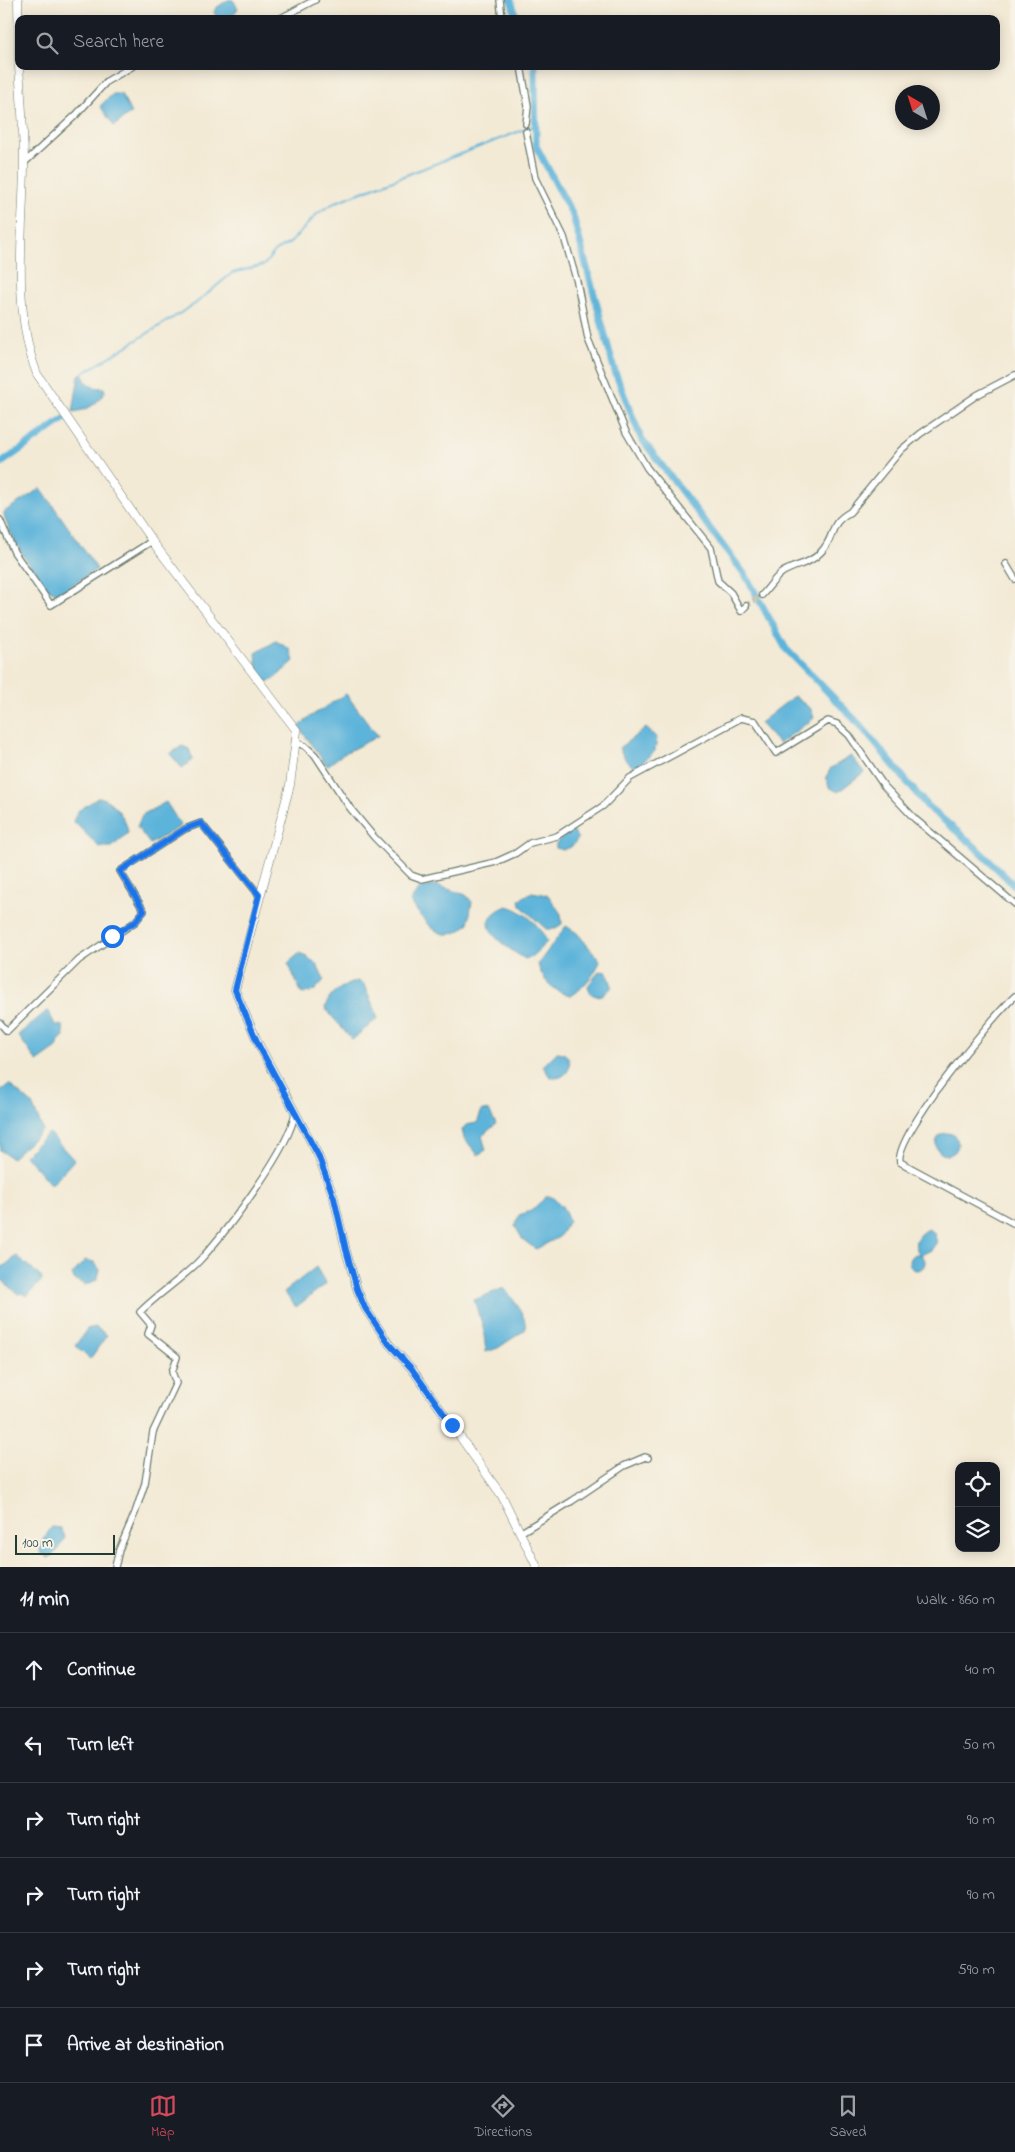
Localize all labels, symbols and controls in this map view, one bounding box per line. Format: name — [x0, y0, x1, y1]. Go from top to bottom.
search box — [15, 15, 1000, 70]
icon: search — [33, 29, 61, 57]
text: Search here — [73, 29, 164, 56]
north arrow — [895, 85, 940, 130]
route start — [101, 925, 124, 948]
route end — [441, 1414, 464, 1437]
map controls — [955, 1462, 1000, 1552]
button: locate — [955, 1462, 1000, 1507]
button: layers — [955, 1507, 1000, 1552]
scale bar — [15, 1532, 115, 1555]
text: 100 m — [22, 1533, 53, 1554]
text: 11 min — [20, 1585, 69, 1615]
text: Walk · 860 m — [916, 1588, 995, 1612]
icon: ahead — [20, 1656, 48, 1684]
text: Continue — [67, 1657, 135, 1684]
text: 40 m — [965, 1658, 995, 1682]
icon: left — [20, 1731, 48, 1759]
text: Turn left — [67, 1732, 134, 1759]
text: 50 m — [963, 1733, 995, 1757]
icon: right — [20, 1806, 48, 1834]
text: Turn right — [67, 1807, 140, 1834]
text: 90 m — [967, 1808, 995, 1832]
icon: right — [20, 1881, 48, 1909]
text: Turn right — [67, 1882, 140, 1909]
text: 90 m — [967, 1883, 995, 1907]
icon: right — [20, 1956, 48, 1984]
text: Turn right — [67, 1957, 140, 1984]
text: 590 m — [958, 1958, 995, 1982]
icon: arrive — [20, 2031, 48, 2059]
text: Arrive at destination — [67, 2032, 224, 2059]
tab: Map — [149, 2092, 177, 2143]
tab: Directions — [474, 2092, 532, 2143]
tab: Saved — [830, 2092, 866, 2143]

